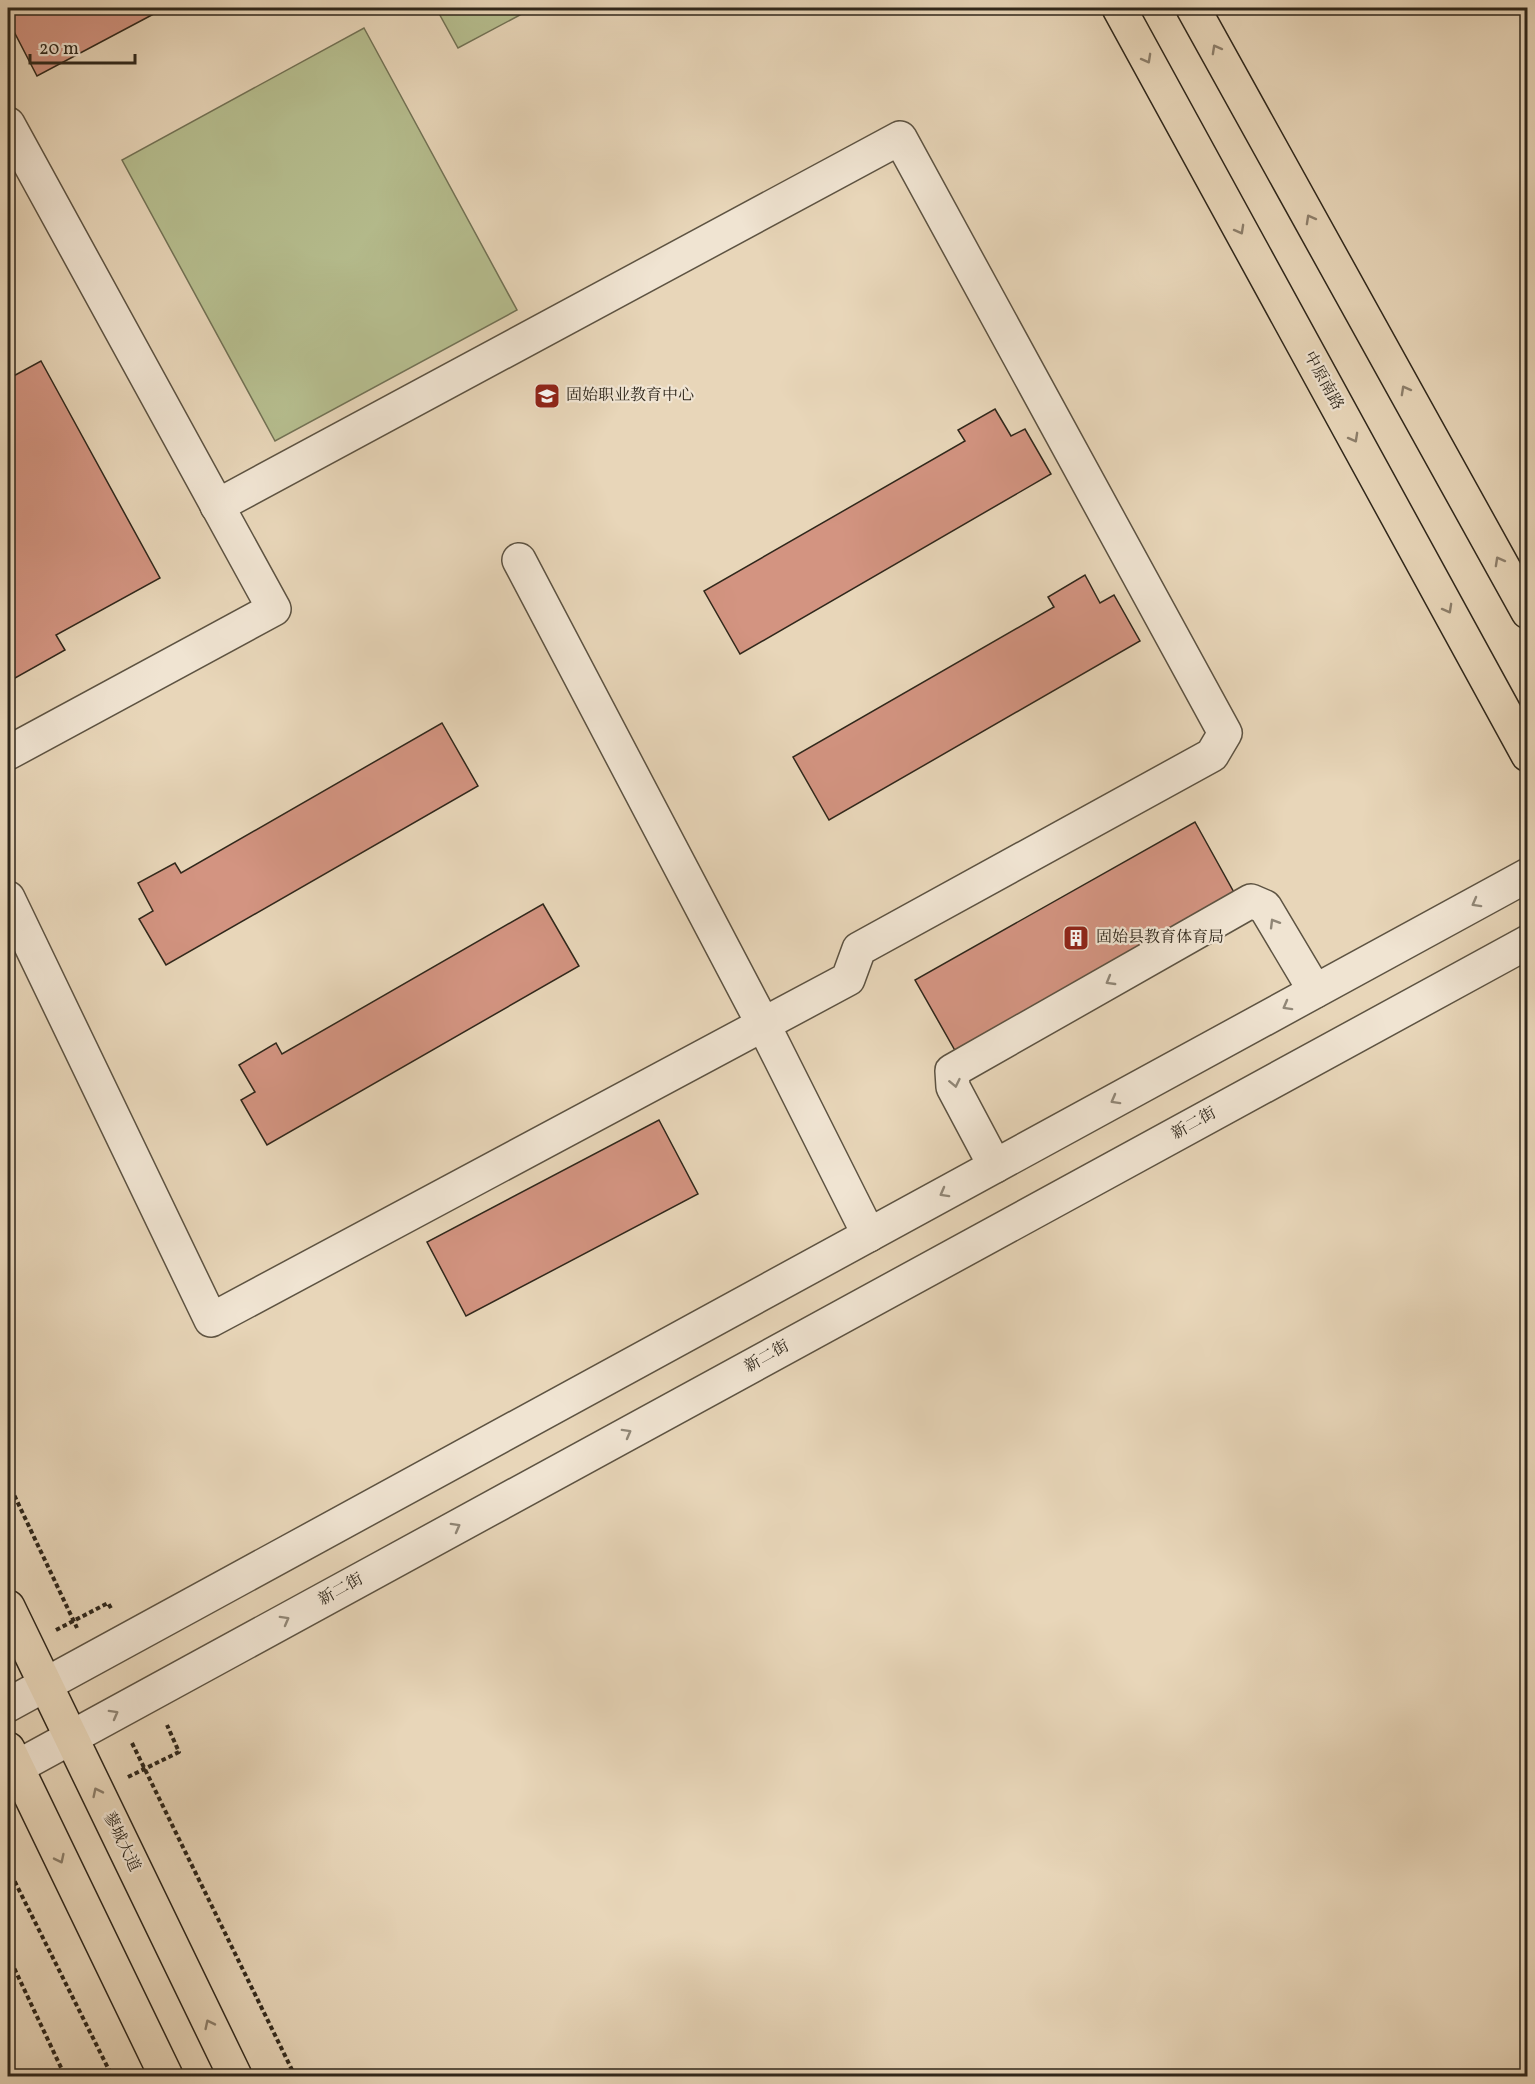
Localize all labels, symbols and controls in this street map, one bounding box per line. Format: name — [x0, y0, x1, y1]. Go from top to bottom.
scale bar — [30, 27, 135, 65]
text: 20 m — [39, 37, 79, 62]
one-way arrow — [1212, 44, 1223, 55]
one-way arrow — [1140, 53, 1151, 63]
one-way arrow — [1306, 215, 1317, 225]
one-way arrow — [1233, 224, 1244, 234]
street label: 中原南路 — [1298, 348, 1348, 414]
school or university icon: 固始职业教育中心 — [532, 381, 562, 411]
place label: 固始职业教育中心 — [566, 385, 694, 407]
one-way arrow — [1401, 386, 1412, 396]
one-way arrow — [1347, 432, 1358, 442]
one-way arrow — [1495, 556, 1506, 567]
one-way arrow — [1441, 603, 1452, 613]
one-way arrow — [1472, 896, 1482, 907]
one-way arrow — [1270, 919, 1282, 929]
building icon: 固始县教育体育局 — [1061, 923, 1091, 953]
place label: 固始县教育体育局 — [1096, 927, 1224, 949]
one-way arrow — [1106, 973, 1117, 985]
one-way arrow — [1282, 999, 1293, 1010]
one-way arrow — [947, 1078, 960, 1088]
one-way arrow — [1111, 1093, 1122, 1104]
street label: 新二街 — [1168, 1103, 1220, 1145]
one-way arrow — [940, 1186, 951, 1197]
street label: 新二街 — [741, 1336, 793, 1378]
one-way arrow — [621, 1429, 632, 1441]
one-way arrow — [450, 1523, 460, 1534]
street label: 新二街 — [315, 1569, 367, 1611]
one-way arrow — [279, 1616, 289, 1628]
one-way arrow — [108, 1710, 118, 1721]
one-way arrow — [93, 1787, 104, 1798]
street label: 蓼城大道 — [97, 1808, 145, 1876]
one-way arrow — [53, 1852, 65, 1863]
one-way arrow — [205, 2019, 217, 2030]

